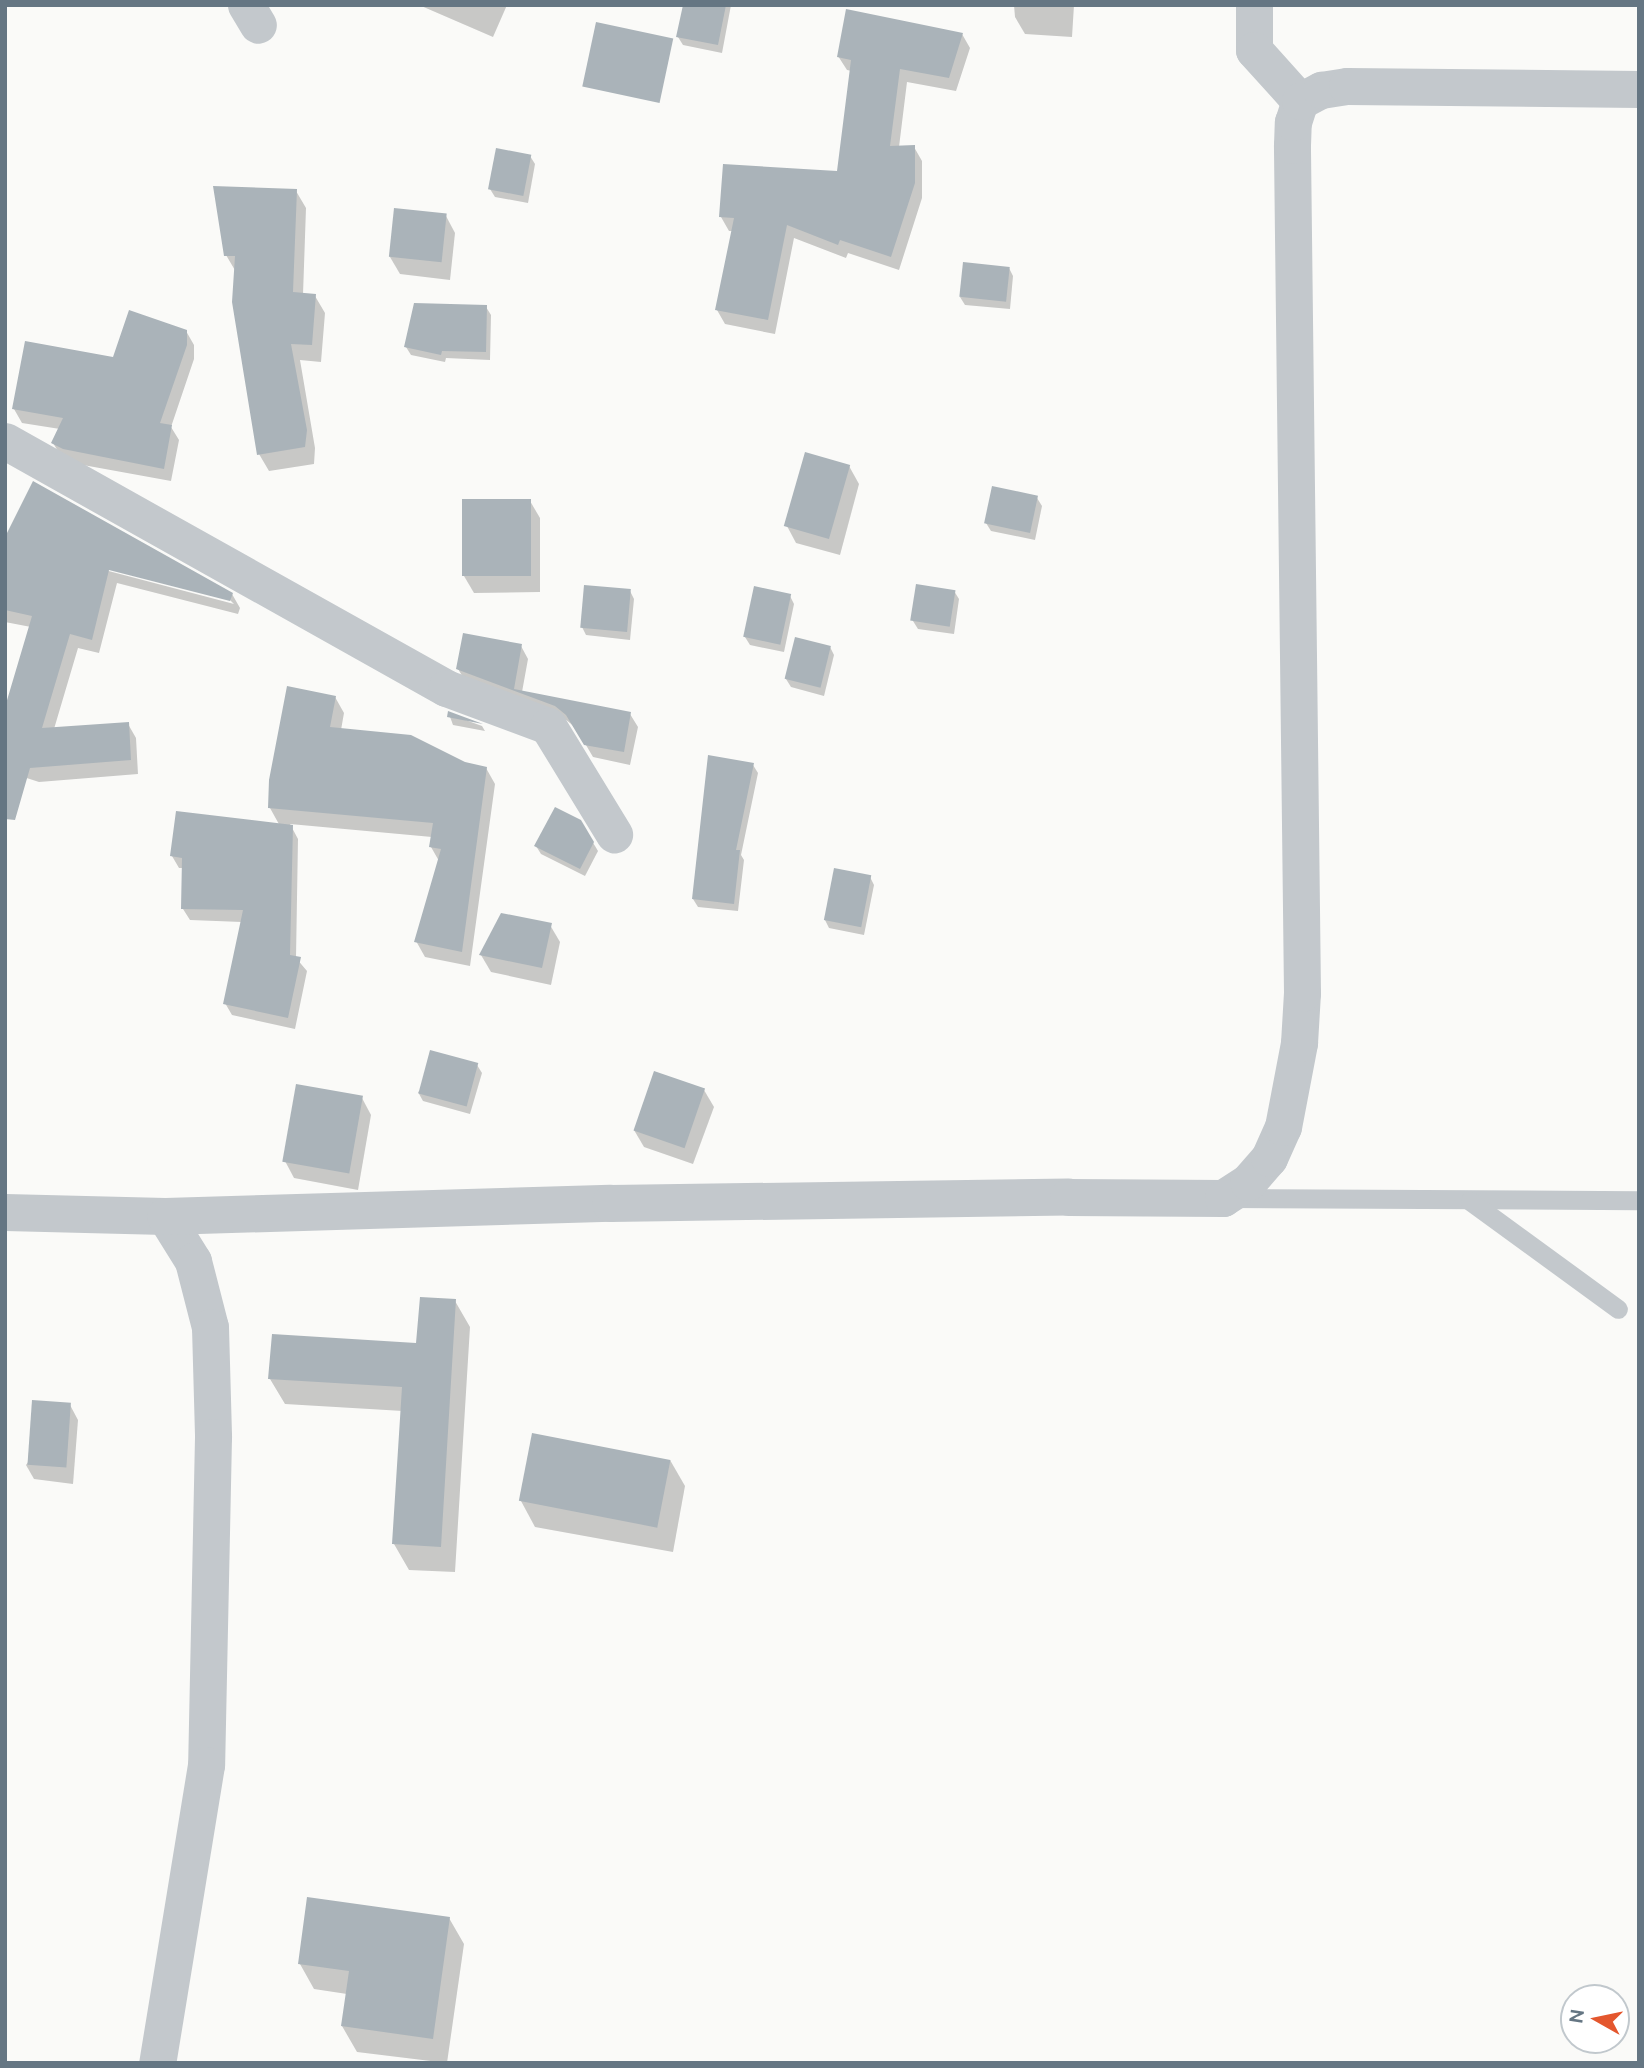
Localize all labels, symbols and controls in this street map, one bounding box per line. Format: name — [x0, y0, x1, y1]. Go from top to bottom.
north arrow — [1560, 1984, 1630, 2054]
text: N — [1564, 2007, 1588, 2025]

